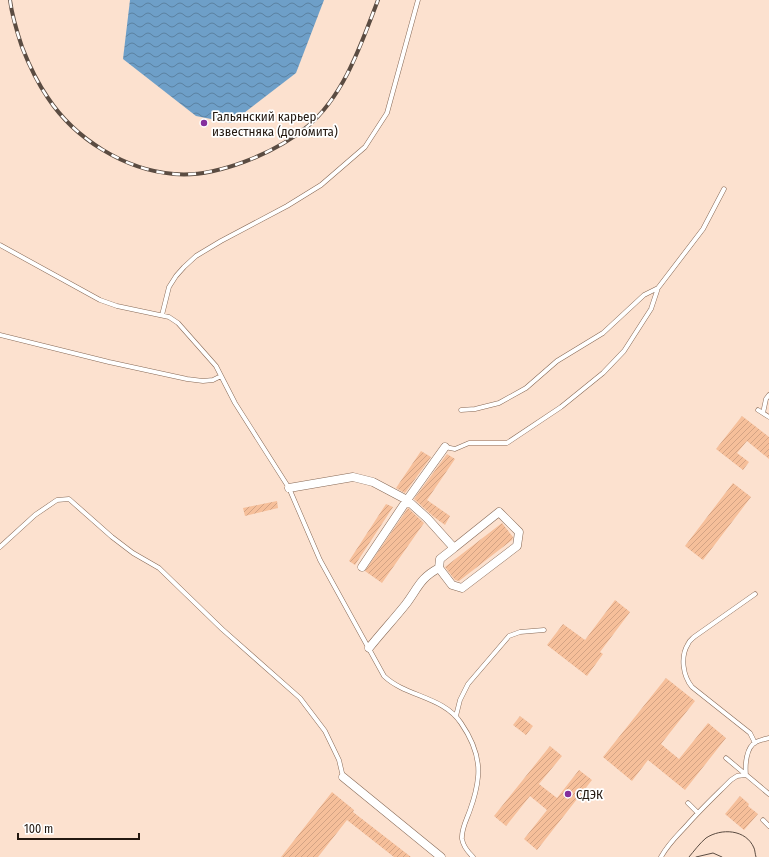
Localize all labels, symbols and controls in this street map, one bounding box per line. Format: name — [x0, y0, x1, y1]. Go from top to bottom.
place label: Гальянский карьер известняка (доломита) — [212, 109, 338, 139]
marker: Гальянский карьер известняка (доломита) — [199, 118, 209, 128]
place label: СДЭК — [576, 787, 603, 802]
marker: СДЭК — [563, 789, 573, 799]
scale bar — [18, 815, 139, 841]
text: 100 m — [24, 822, 53, 836]

